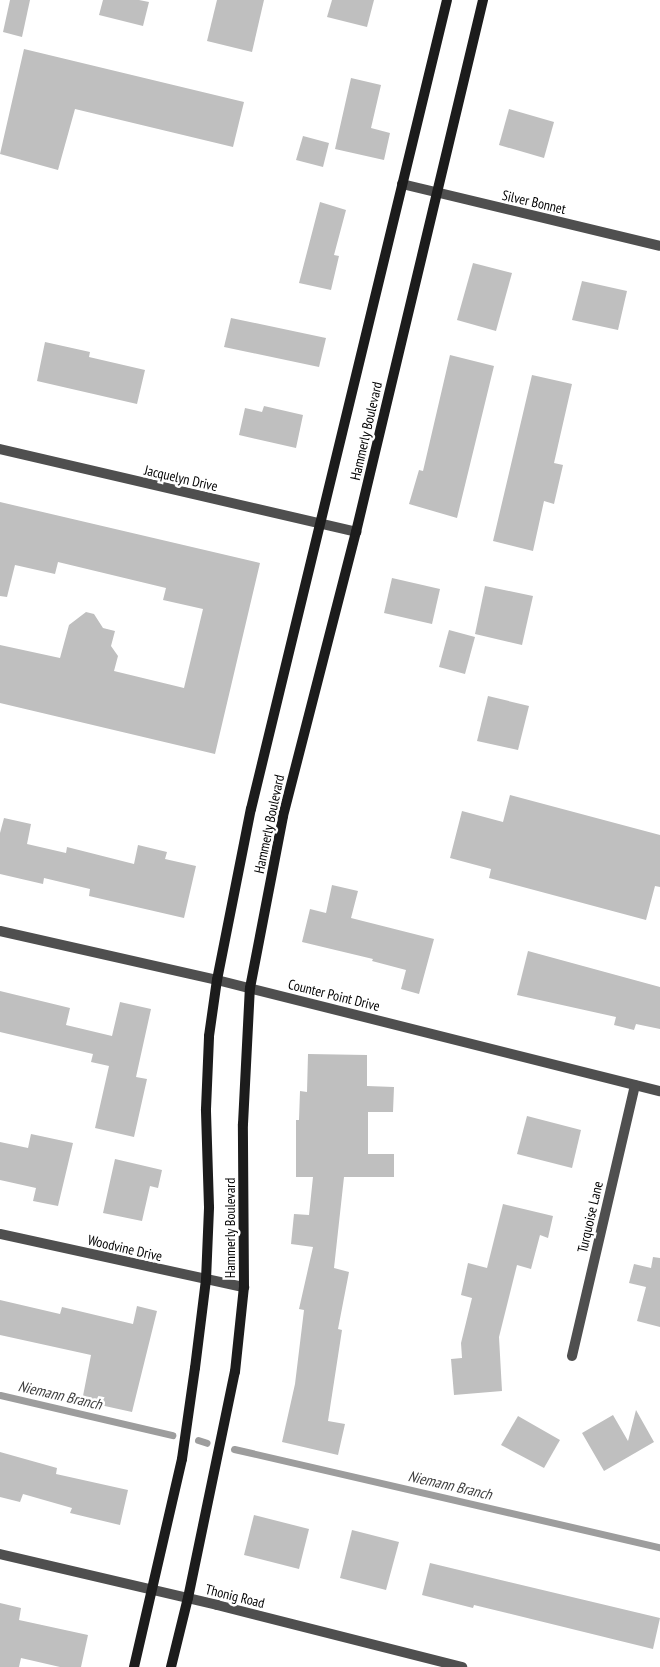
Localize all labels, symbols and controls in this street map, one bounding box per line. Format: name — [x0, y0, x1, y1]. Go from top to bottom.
street label: Silver Bonnet — [501, 187, 567, 217]
street label: Hammerly Boulevard — [346, 380, 386, 482]
street label: Jacquelyn Drive — [143, 461, 219, 495]
street label: Hammerly Boulevard — [250, 773, 288, 875]
street label: Counter Point Drive — [286, 975, 382, 1015]
street label: Hammerly Boulevard — [222, 1178, 238, 1278]
street label: Turquoise Lane — [574, 1180, 606, 1254]
street label: Woodvine Drive — [86, 1231, 164, 1265]
water label: Niemann Branch — [16, 1377, 104, 1413]
water label: Niemann Branch — [406, 1467, 494, 1503]
street label: Thonig Road — [204, 1581, 266, 1611]

